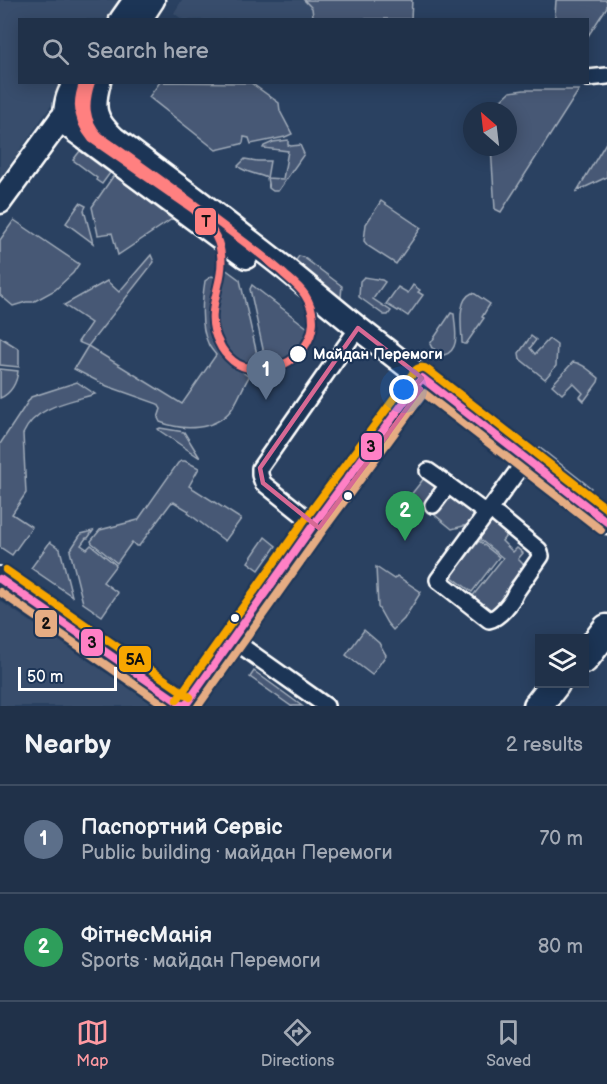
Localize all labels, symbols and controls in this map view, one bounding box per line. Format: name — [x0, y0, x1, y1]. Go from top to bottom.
search box — [18, 18, 589, 84]
icon: search — [39, 35, 72, 68]
text: Search here — [87, 38, 209, 65]
north arrow — [463, 102, 517, 156]
line badge: Т — [194, 207, 217, 236]
text: Т — [201, 213, 211, 232]
marker: Майдан Перемоги — [288, 344, 308, 364]
place label: Майдан Перемоги — [313, 345, 443, 364]
pin: 1 — [246, 350, 286, 400]
your location — [389, 375, 418, 404]
line badge: 3 — [360, 432, 383, 461]
text: 3 — [366, 438, 376, 457]
unlabelled marker — [342, 490, 354, 502]
pin: 2 — [386, 492, 424, 541]
line badge: 2 — [34, 609, 58, 638]
unlabelled marker — [229, 612, 241, 624]
text: 2 — [41, 615, 51, 634]
line badge: 3 — [80, 628, 104, 657]
text: 3 — [87, 634, 97, 653]
map controls — [535, 634, 589, 688]
button: layers — [535, 634, 589, 688]
line badge: 5А — [118, 645, 152, 673]
text: 5А — [125, 651, 146, 670]
scale bar — [18, 664, 117, 692]
text: 50 m — [27, 668, 63, 687]
text: Nearby — [24, 730, 111, 761]
text: 2 results — [506, 733, 583, 757]
text: Паспортний Сервіс — [81, 814, 283, 841]
text: 1 — [39, 827, 48, 851]
text: 70 m — [539, 827, 583, 851]
text: Public building · майдан Перемоги — [81, 841, 393, 865]
text: ФітнесМанія — [81, 922, 212, 949]
text: 2 — [38, 935, 49, 959]
text: 80 m — [538, 935, 583, 959]
text: Sports · майдан Перемоги — [81, 949, 321, 973]
tab: Map — [76, 1016, 109, 1071]
tab: Directions — [261, 1016, 334, 1071]
tab: Saved — [486, 1016, 531, 1071]

